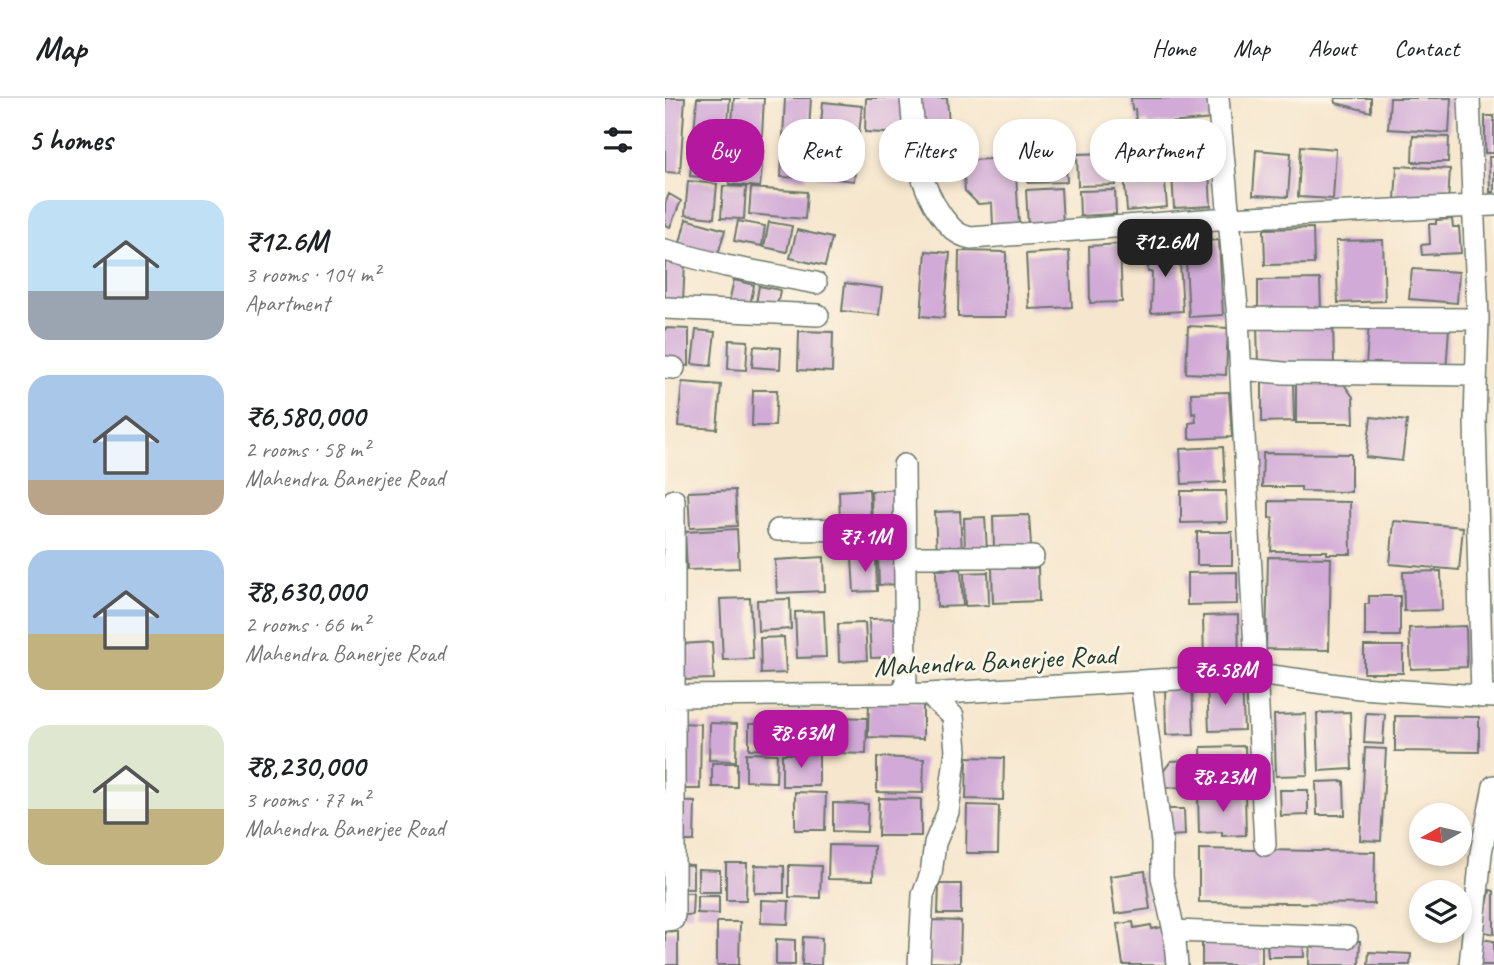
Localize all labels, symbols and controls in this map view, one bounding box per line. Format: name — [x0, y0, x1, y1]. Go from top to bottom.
text: Map — [35, 27, 86, 69]
text: Home — [1152, 33, 1195, 63]
text: Map — [1233, 33, 1270, 63]
text: About — [1308, 33, 1356, 63]
text: Contact — [1394, 33, 1459, 63]
chip: Buy — [686, 119, 764, 182]
chip: Rent — [778, 119, 865, 182]
chip: Filters — [879, 119, 979, 182]
chip: New — [993, 119, 1076, 182]
chip: Apartment — [1090, 119, 1226, 182]
text: 5 homes — [28, 121, 112, 159]
icon: filters — [599, 121, 637, 159]
pin: ₹12.6M — [1108, 220, 1222, 279]
text: ₹12.6M — [245, 222, 327, 260]
text: ₹12.6M — [1133, 227, 1197, 256]
icon: home — [84, 228, 168, 312]
text: 3 rooms · 104 m² — [245, 260, 380, 289]
text: Apartment — [245, 289, 330, 318]
text: ₹6,580,000 — [245, 397, 365, 435]
icon: home — [84, 403, 168, 487]
text: 2 rooms · 58 m² — [245, 435, 369, 464]
text: Mahendra Banerjee Road — [245, 464, 444, 493]
pin: ₹7.1M — [816, 514, 914, 574]
text: ₹7.1M — [839, 522, 891, 551]
text: ₹8,630,000 — [245, 572, 366, 610]
icon: home — [84, 578, 168, 662]
text: 2 rooms · 66 m² — [245, 610, 369, 639]
street label: Mahendra Banerjee Road — [873, 636, 1121, 684]
text: Mahendra Banerjee Road — [245, 639, 444, 668]
pin: ₹6.58M — [1168, 648, 1282, 707]
text: ₹6.58M — [1194, 655, 1256, 684]
pin: ₹8.63M — [744, 710, 858, 770]
text: ₹8.63M — [769, 718, 833, 747]
text: ₹8,230,000 — [245, 747, 365, 785]
icon: home — [84, 753, 168, 837]
pin: ₹8.23M — [1166, 754, 1280, 814]
text: ₹8.23M — [1192, 762, 1254, 791]
text: 3 rooms · 77 m² — [245, 785, 369, 814]
north arrow — [1409, 803, 1472, 866]
map controls — [1409, 803, 1472, 943]
text: Mahendra Banerjee Road — [245, 814, 444, 843]
button: layers — [1409, 880, 1472, 943]

